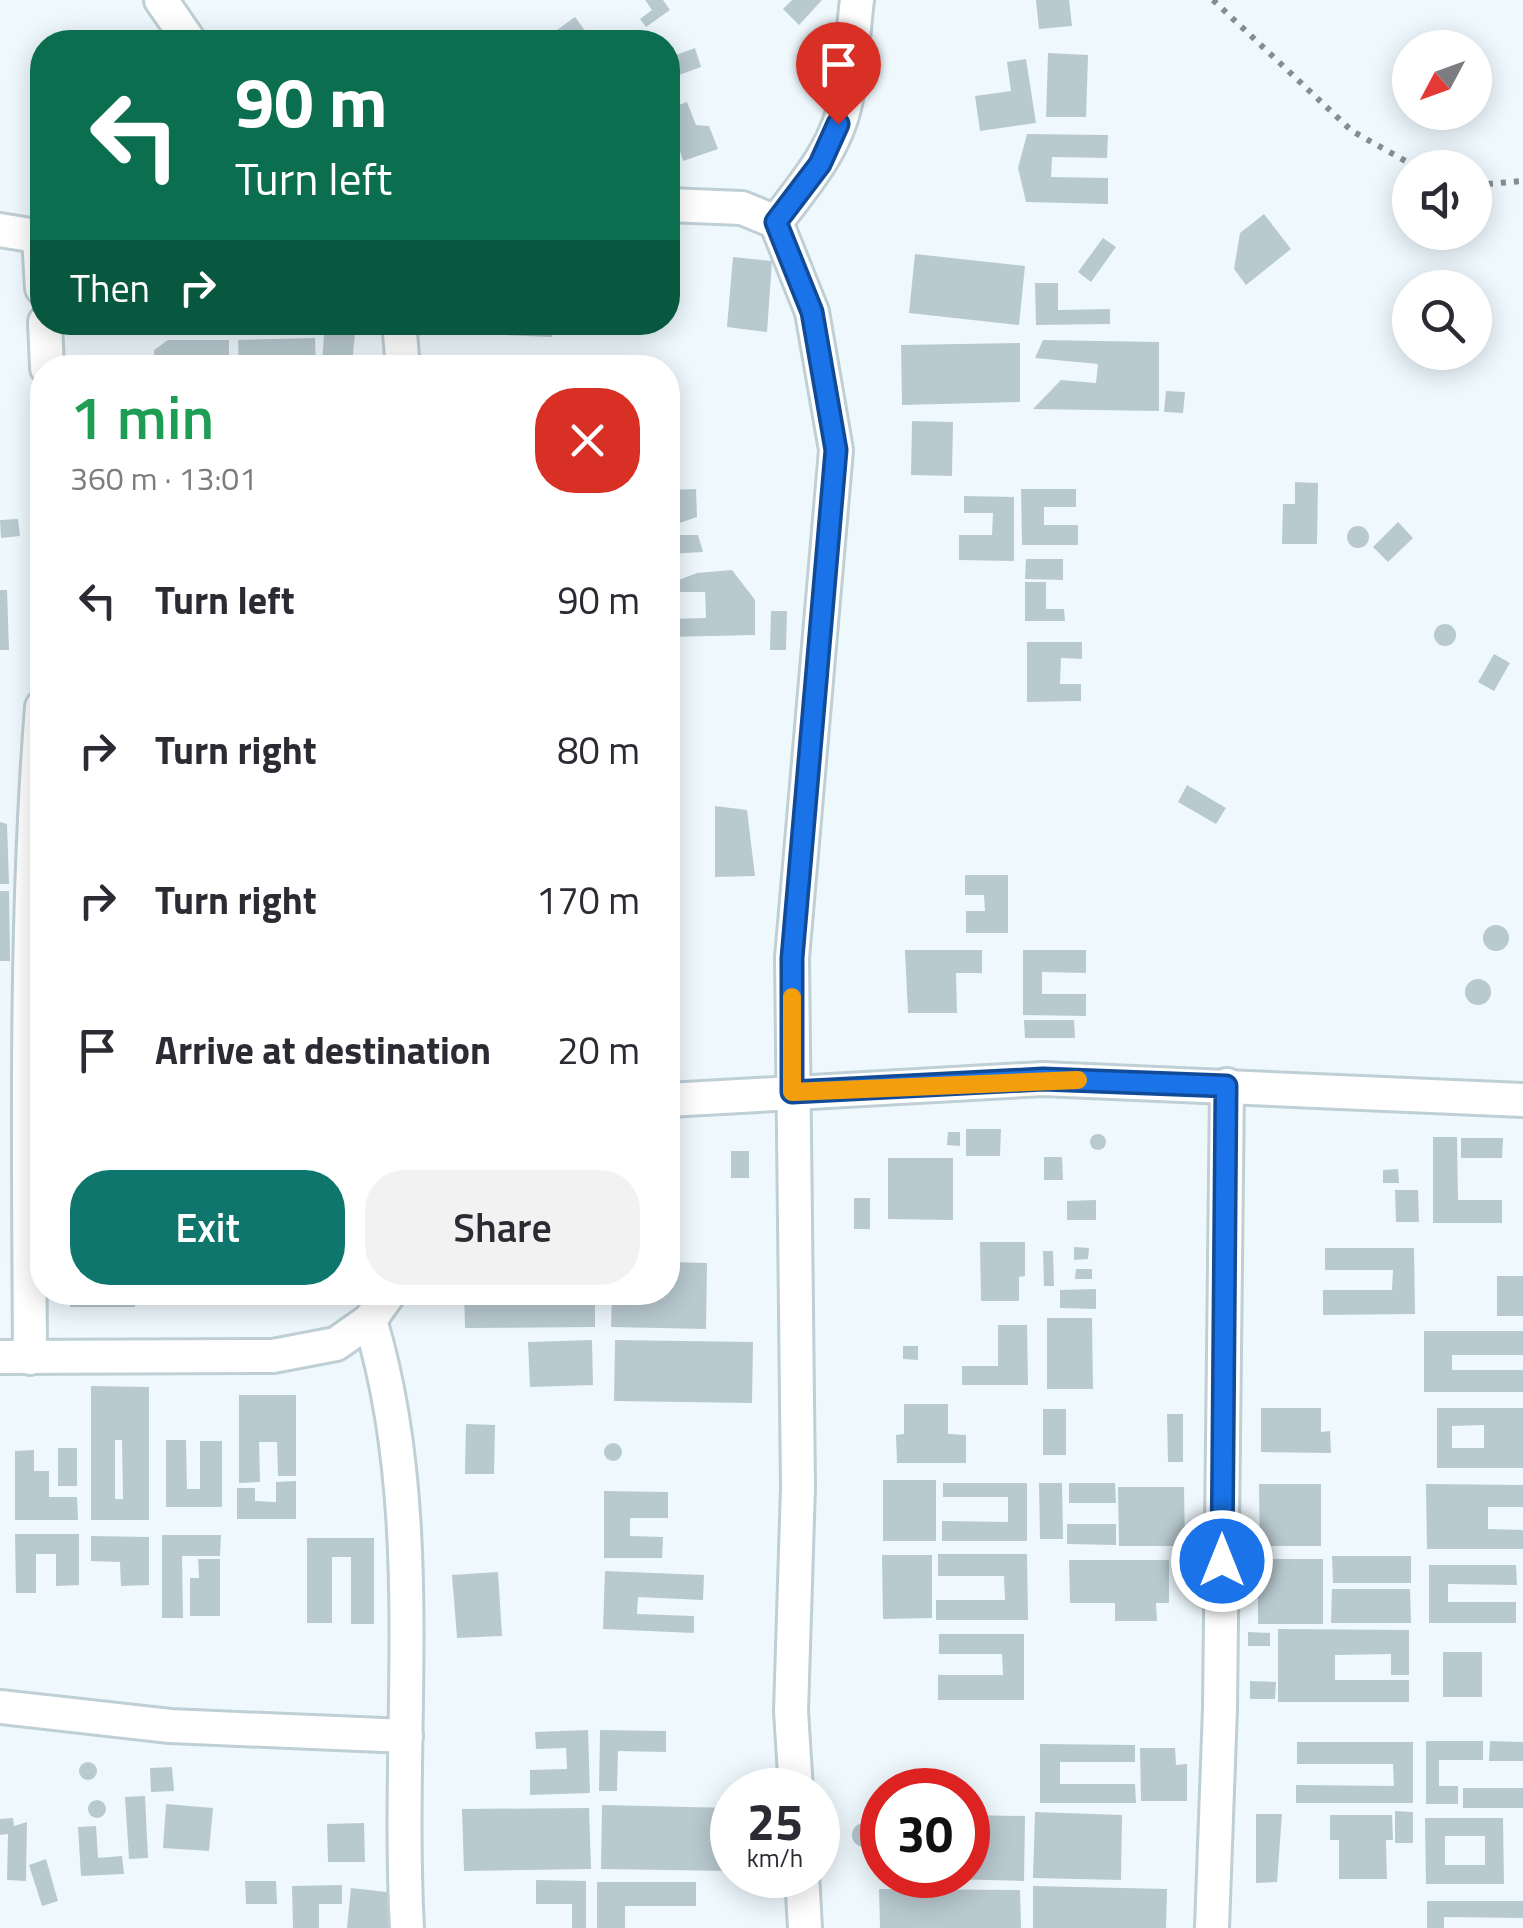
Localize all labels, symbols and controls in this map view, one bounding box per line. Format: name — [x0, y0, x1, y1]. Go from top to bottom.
pin — [796, 22, 881, 125]
north arrow — [1392, 30, 1492, 130]
map controls — [1392, 30, 1492, 370]
icon: arrive — [811, 37, 866, 92]
text: 90 m — [235, 48, 388, 154]
icon: left — [70, 70, 200, 200]
text: Turn left — [235, 144, 392, 212]
button: sound — [1392, 150, 1492, 250]
text: Then — [70, 259, 150, 317]
icon: right — [170, 260, 225, 315]
button: search — [1392, 270, 1492, 370]
text: 1 min — [70, 371, 214, 462]
button: close — [535, 388, 640, 493]
text: 360 m · 13:01 — [70, 454, 257, 502]
text: Turn left — [155, 571, 295, 629]
text: 90 m — [557, 571, 640, 629]
icon: left — [70, 573, 125, 628]
text: Turn right — [155, 721, 317, 779]
text: 80 m — [557, 721, 640, 779]
icon: right — [70, 723, 125, 778]
text: Turn right — [155, 871, 317, 929]
text: 170 m — [536, 871, 640, 929]
icon: right — [70, 873, 125, 928]
text: Arrive at destination — [155, 1021, 491, 1079]
text: 20 m — [557, 1021, 640, 1079]
icon: arrive — [70, 1023, 125, 1078]
button: Exit — [70, 1170, 345, 1285]
button: Share — [365, 1170, 640, 1285]
position arrow — [1170, 1509, 1274, 1613]
speed limit sign: 30 — [860, 1768, 990, 1898]
text: 25 — [747, 1783, 803, 1859]
text: km/h — [747, 1839, 803, 1877]

